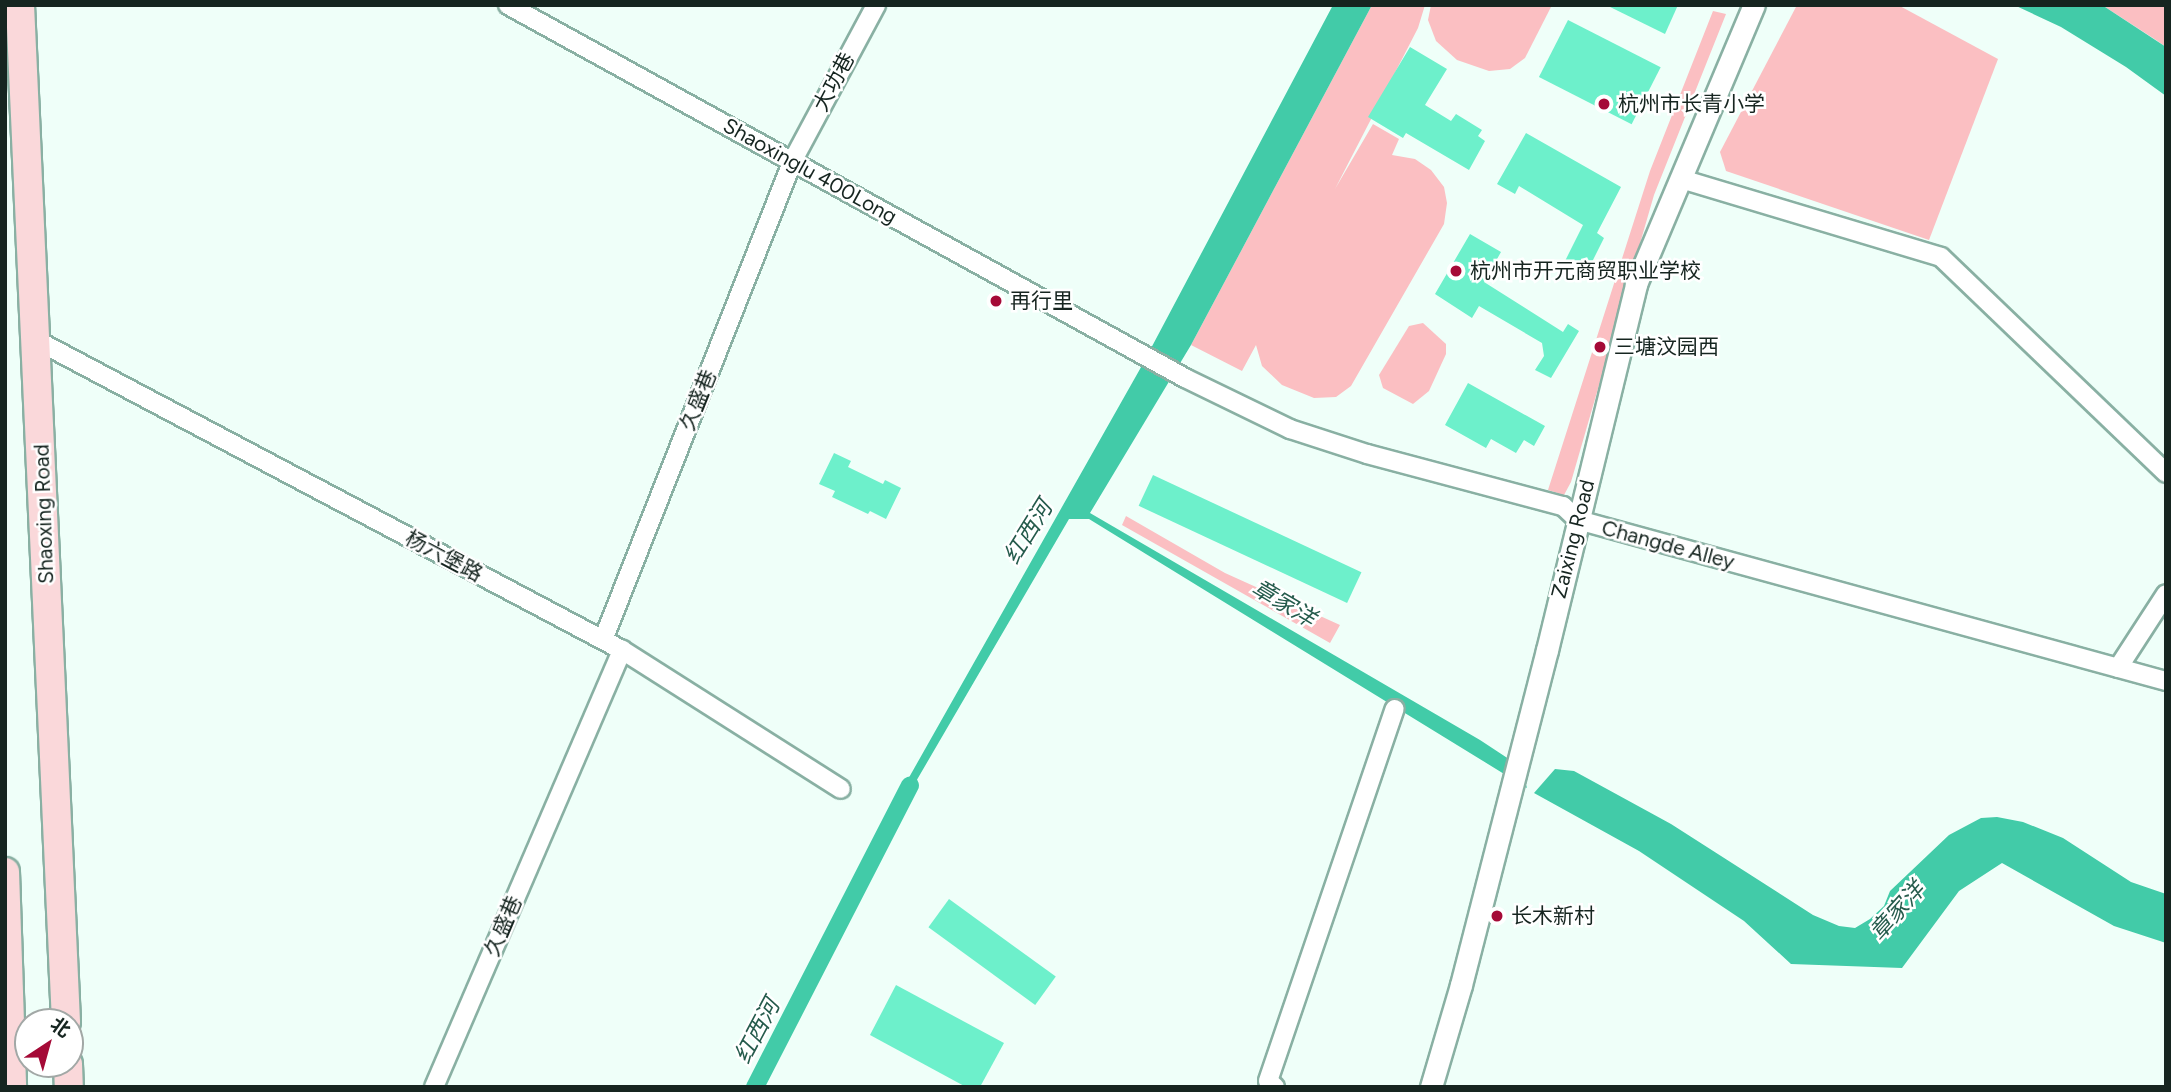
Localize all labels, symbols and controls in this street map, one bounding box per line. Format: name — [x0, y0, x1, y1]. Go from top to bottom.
street label: 大功巷 — [808, 48, 860, 116]
place label: 杭州市长青小学 — [1618, 91, 1765, 117]
marker: 杭州市长青小学 — [1596, 96, 1612, 112]
street label: Shaoxinglu 400Long — [719, 113, 901, 229]
place label: 杭州市开元商贸职业学校 — [1470, 258, 1701, 284]
marker: 杭州市开元商贸职业学校 — [1448, 263, 1464, 279]
place label: 再行里 — [1010, 288, 1073, 314]
marker: 再行里 — [988, 293, 1004, 309]
place label: 三塘汶园西 — [1614, 334, 1719, 360]
marker: 三塘汶园西 — [1592, 339, 1608, 355]
street label: 久盛巷 — [675, 366, 721, 434]
street label: Shaoxing Road — [29, 444, 59, 584]
street label: Zaixing Road — [1546, 477, 1600, 601]
water label: 红西河 — [998, 495, 1058, 569]
street label: Changde Alley — [1599, 515, 1737, 575]
street label: 杨六堡路 — [401, 525, 487, 587]
water label: 章家洋 — [1247, 573, 1321, 633]
water label: 章家洋 — [1864, 876, 1930, 946]
street label: 久盛巷 — [479, 892, 527, 960]
place label: 长木新村 — [1511, 903, 1595, 929]
marker: 长木新村 — [1489, 908, 1505, 924]
water label: 红西河 — [729, 994, 785, 1068]
north arrow — [14, 1008, 84, 1078]
text: 北 — [46, 1012, 75, 1042]

